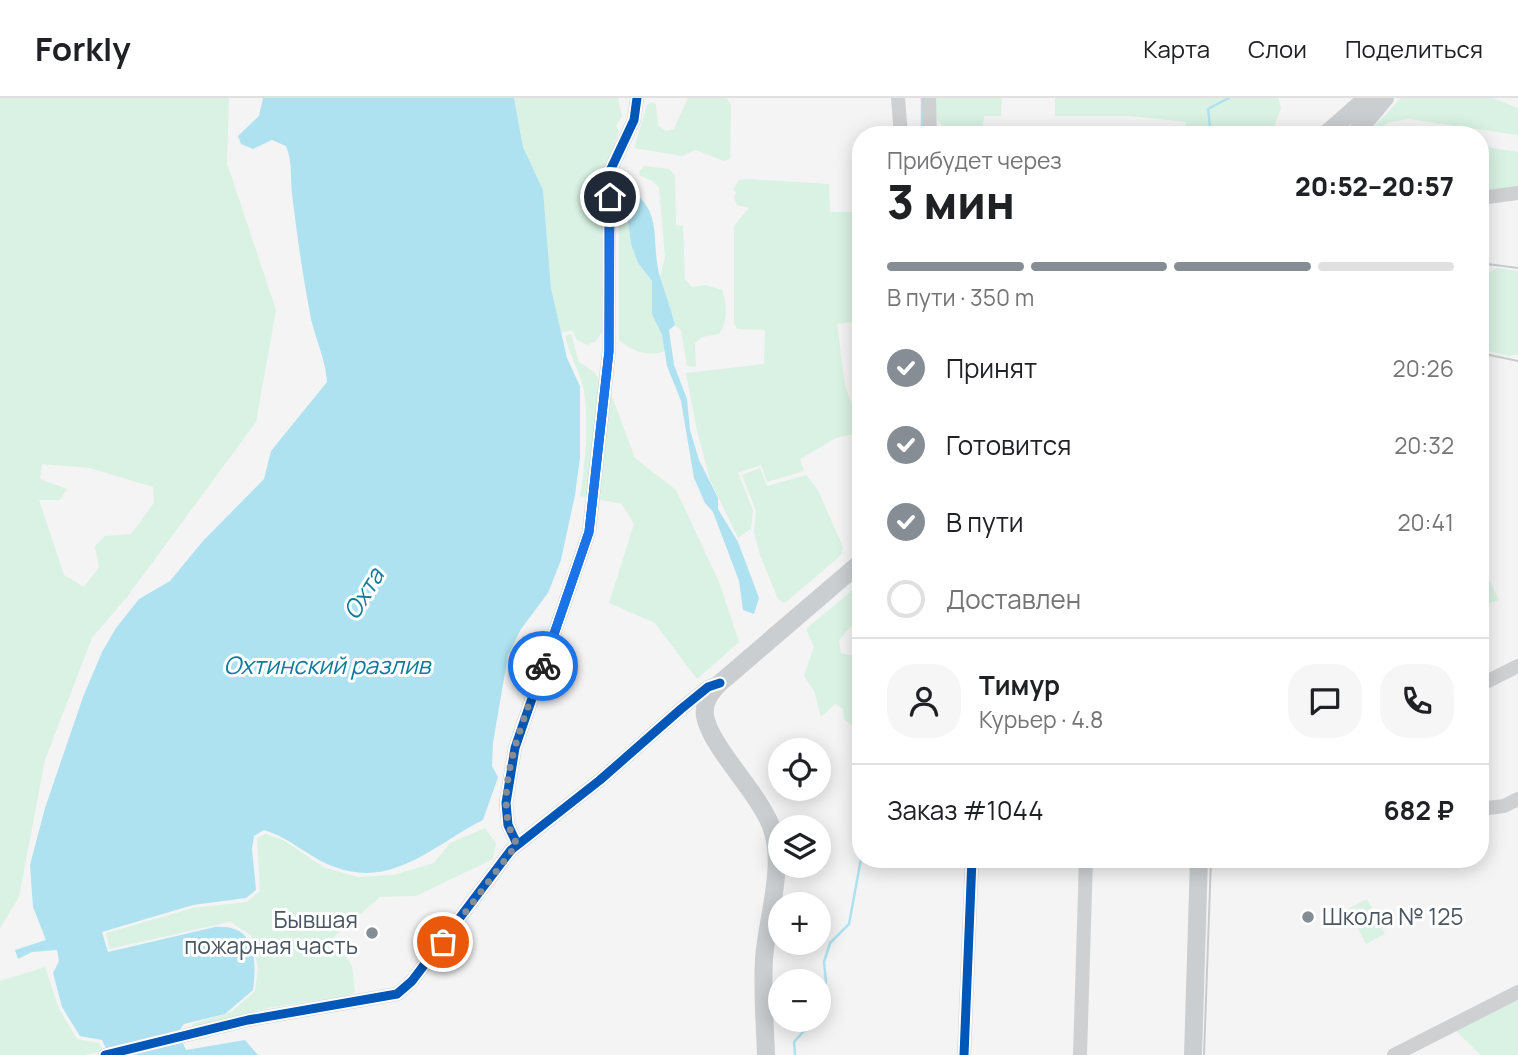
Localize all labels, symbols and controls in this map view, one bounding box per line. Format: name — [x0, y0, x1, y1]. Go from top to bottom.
text: Forkly — [35, 26, 131, 71]
text: Карта — [1143, 32, 1210, 65]
text: Слои — [1248, 32, 1307, 65]
text: Поделиться — [1345, 32, 1483, 65]
text: Прибудет через — [887, 144, 1062, 176]
pin — [580, 167, 640, 227]
text: 20:52–20:57 — [1295, 168, 1454, 204]
text: 3 мин — [887, 170, 1015, 233]
icon: home — [591, 178, 629, 216]
text: В пути · 350 m — [887, 281, 1034, 313]
icon: check — [887, 349, 925, 387]
text: Принят — [946, 350, 1037, 386]
text: 20:26 — [1393, 352, 1454, 384]
icon: check — [887, 426, 925, 464]
text: Готовится — [946, 427, 1071, 463]
text: 20:32 — [1394, 429, 1454, 461]
icon: check — [887, 503, 925, 541]
text: В пути — [946, 504, 1024, 540]
text: 20:41 — [1397, 506, 1454, 538]
water label: Охта — [335, 560, 392, 625]
text: Доставлен — [946, 581, 1081, 617]
courier — [508, 631, 578, 701]
icon: bike — [524, 647, 562, 685]
water label: Охтинский разлив — [224, 648, 433, 681]
button: person — [887, 664, 961, 738]
button: chat — [1288, 664, 1362, 738]
button: phone — [1380, 664, 1454, 738]
text: Тимур — [979, 667, 1060, 703]
text: Курьер · 4.8 — [979, 703, 1103, 735]
map controls — [768, 738, 831, 1032]
button: locate — [768, 738, 831, 801]
text: Заказ #1044 — [887, 792, 1044, 828]
text: 682 ₽ — [1383, 792, 1454, 828]
button: layers — [768, 815, 831, 878]
button: + — [768, 892, 831, 955]
place label: Школа № 125 — [1322, 900, 1464, 932]
place label: Бывшая пожарная часть — [184, 903, 358, 961]
marker: Школа № 125 — [1300, 909, 1316, 925]
pin — [413, 912, 473, 972]
icon: bag — [424, 923, 462, 961]
marker: Бывшая пожарная часть — [364, 925, 380, 941]
button: − — [768, 969, 831, 1032]

